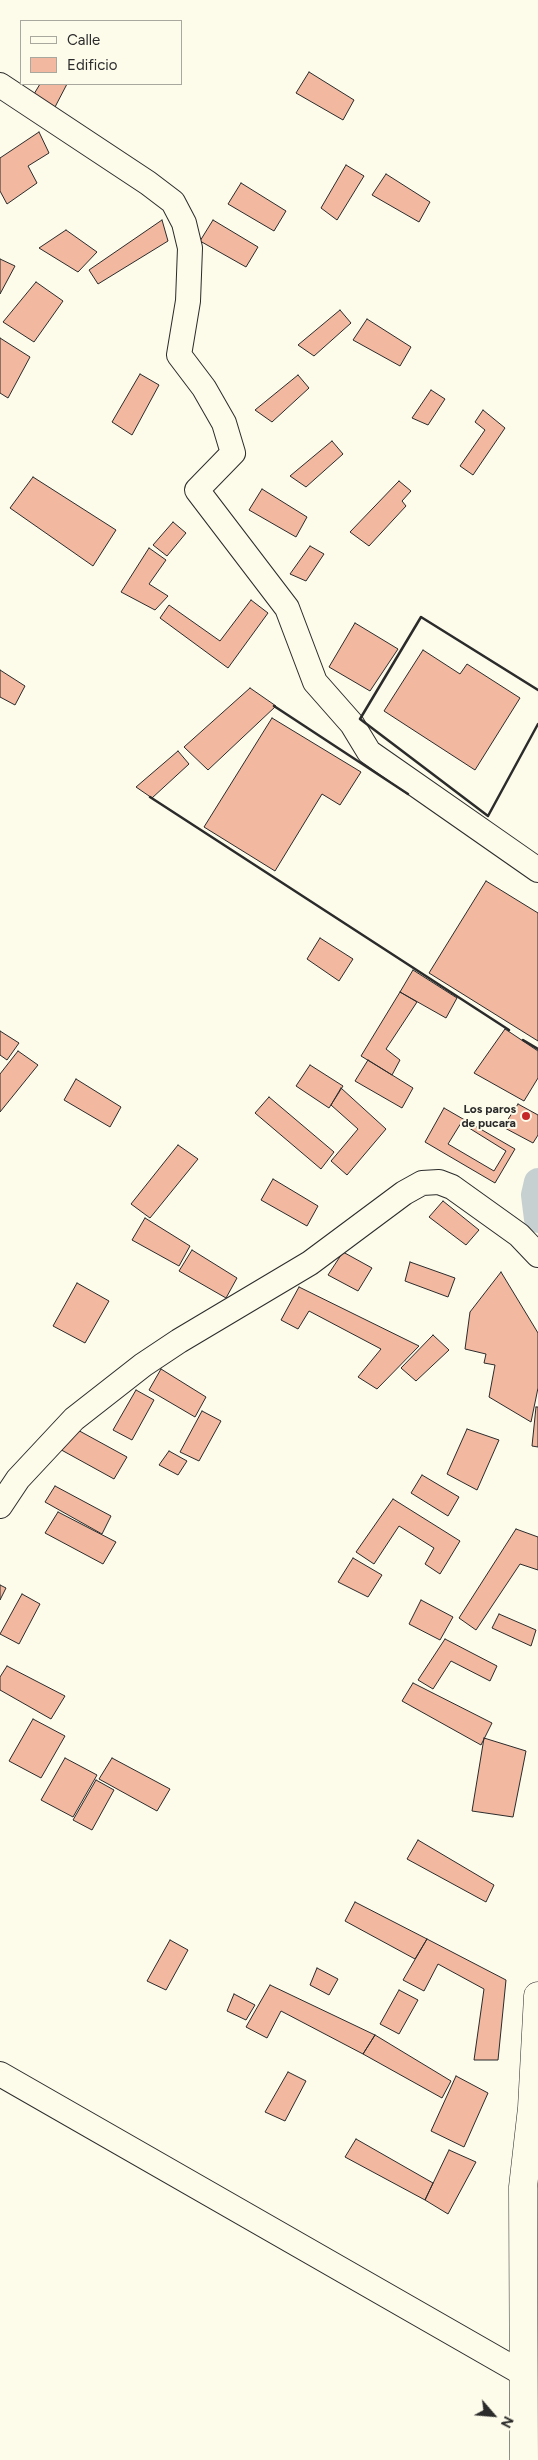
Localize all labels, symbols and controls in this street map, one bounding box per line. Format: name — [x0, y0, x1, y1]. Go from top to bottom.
legend — [20, 20, 182, 85]
text: Calle — [67, 31, 100, 49]
text: Edificio — [67, 56, 117, 74]
place label: Los paros de pucara — [461, 1102, 516, 1130]
marker: Los paros de pucara — [520, 1110, 532, 1122]
north arrow — [468, 2390, 518, 2440]
text: N — [497, 2413, 517, 2431]

